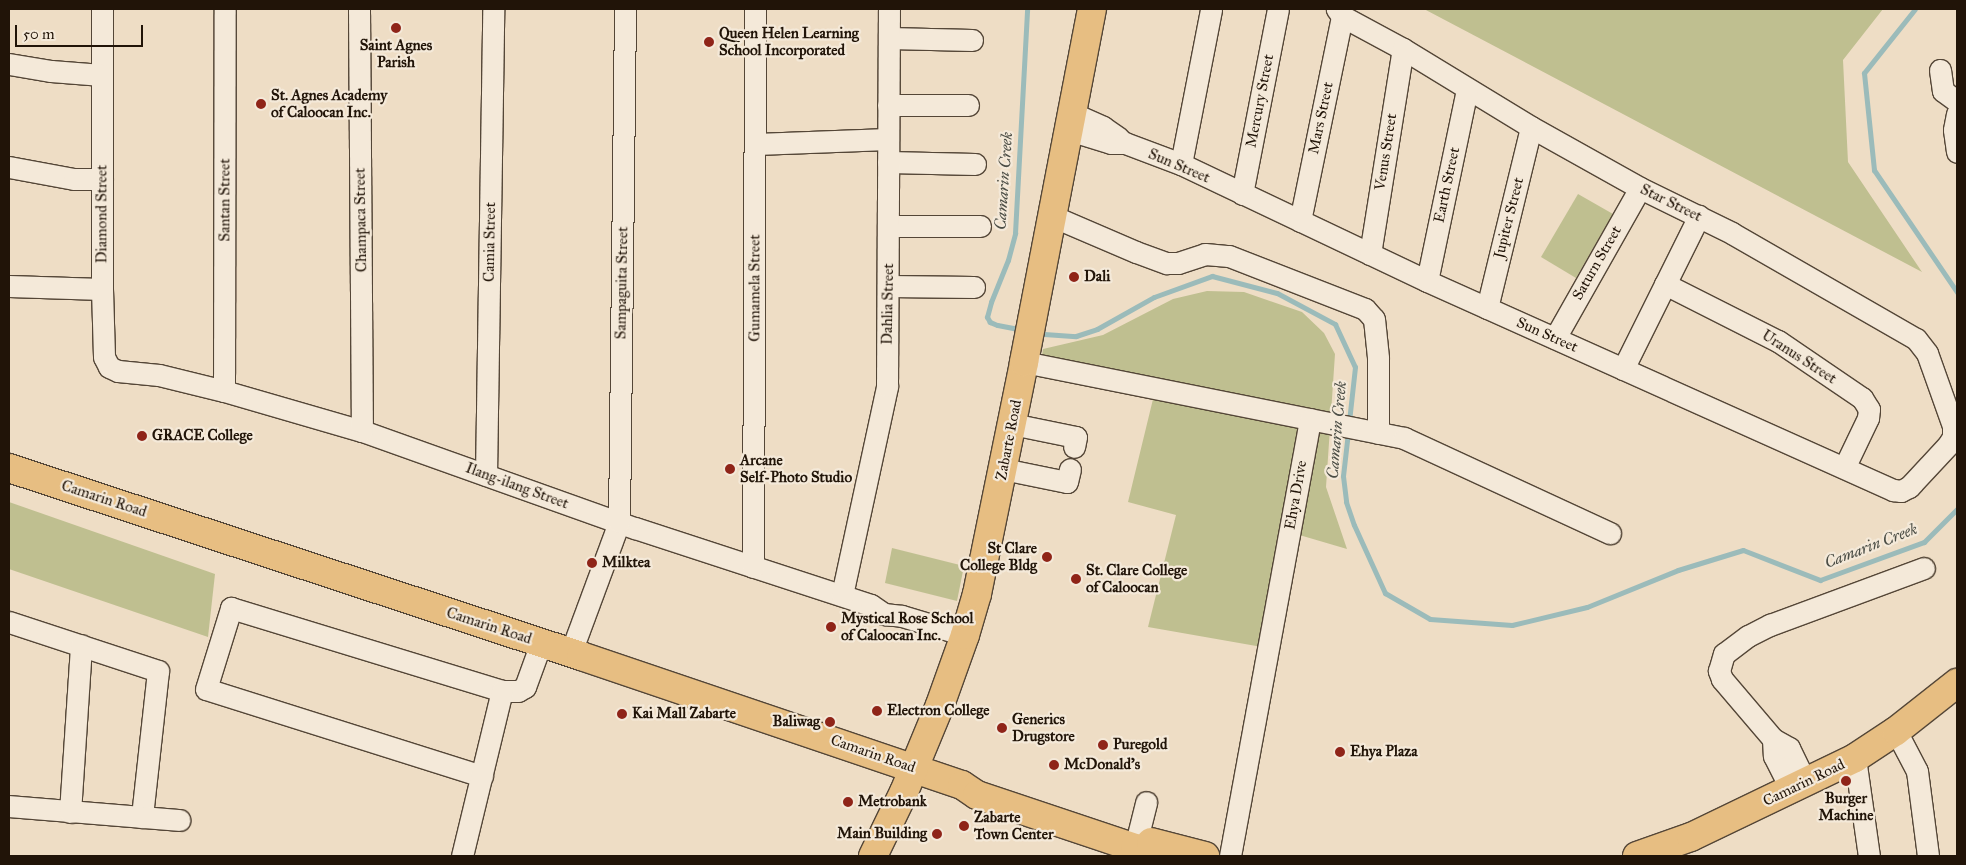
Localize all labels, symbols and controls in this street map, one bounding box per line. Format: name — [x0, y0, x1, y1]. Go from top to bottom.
scale bar — [18, 15, 145, 47]
marker: Saint Agnes Parish — [390, 22, 402, 34]
place label: Queen Helen Learning School Incorporated — [719, 24, 859, 59]
text: 50 m — [23, 25, 55, 43]
place label: Saint Agnes Parish — [360, 36, 432, 71]
marker: Queen Helen Learning School Incorporated — [703, 36, 715, 48]
street label: Mercury Street — [1242, 53, 1278, 149]
street label: Mars Street — [1305, 80, 1337, 156]
place label: St. Agnes Academy of Caloocan Inc. — [271, 86, 387, 121]
marker: St. Agnes Academy of Caloocan Inc. — [255, 98, 267, 110]
street label: Venus Street — [1371, 112, 1401, 192]
water label: Camarin Creek — [991, 131, 1017, 231]
street label: Sun Street — [1145, 145, 1213, 187]
street label: Earth Street — [1430, 146, 1464, 224]
street label: Santan Street — [216, 158, 234, 242]
street label: Diamond Street — [93, 165, 111, 263]
street label: Champaca Street — [351, 168, 371, 272]
street label: Jupiter Street — [1490, 176, 1528, 260]
street label: Star Street — [1637, 180, 1705, 226]
street label: Camia Street — [480, 202, 500, 282]
street label: Saturn Street — [1569, 223, 1625, 303]
street label: Sampaguita Street — [612, 226, 632, 340]
street label: Gumamela Street — [746, 234, 764, 342]
street label: Dahlia Street — [878, 263, 898, 345]
place label: Dali — [1084, 268, 1110, 286]
marker: Dali — [1068, 271, 1080, 283]
street label: Sun Street — [1514, 314, 1580, 356]
street label: Uranus Street — [1758, 326, 1840, 388]
water label: Camarin Creek — [1323, 380, 1351, 480]
street label: Zabarte Road — [992, 398, 1026, 482]
place label: GRACE College — [152, 427, 253, 445]
marker: GRACE College — [136, 430, 148, 442]
place label: Arcane Self-Photo Studio — [740, 451, 852, 486]
street label: Ilang-ilang Street — [463, 459, 571, 513]
street label: Ehya Drive — [1281, 459, 1311, 531]
marker: Arcane Self-Photo Studio — [724, 463, 736, 475]
street label: Camarin Road — [59, 477, 149, 521]
water label: Camarin Creek — [1822, 519, 1920, 573]
place label: St Clare College Bldg — [960, 539, 1037, 574]
marker: St Clare College Bldg — [1041, 551, 1053, 563]
place label: Milktea — [602, 554, 650, 572]
marker: Milktea — [586, 557, 598, 569]
place label: St. Clare College of Caloocan — [1086, 561, 1187, 596]
marker: St. Clare College of Caloocan — [1070, 573, 1082, 585]
street label: Camarin Road — [444, 604, 534, 648]
place label: Mystical Rose School of Caloocan Inc. — [841, 609, 974, 644]
marker: Mystical Rose School of Caloocan Inc. — [825, 621, 837, 633]
place label: Electron College — [887, 702, 990, 720]
place label: Kai Mall Zabarte — [632, 705, 736, 723]
marker: Electron College — [871, 705, 883, 717]
marker: Kai Mall Zabarte — [616, 708, 628, 720]
place label: Generics Drugstore — [1012, 710, 1075, 745]
place label: Baliwag — [773, 713, 820, 731]
marker: Baliwag — [824, 716, 836, 728]
marker: Generics Drugstore — [996, 722, 1008, 734]
street label: Camarin Road — [828, 731, 918, 777]
place label: Puregold — [1113, 736, 1167, 754]
marker: Puregold — [1097, 739, 1109, 751]
place label: Ehya Plaza — [1350, 743, 1418, 761]
marker: Ehya Plaza — [1334, 746, 1346, 758]
place label: McDonald's — [1064, 756, 1140, 774]
street label: Camarin Road — [1760, 756, 1848, 810]
marker: McDonald's — [1048, 759, 1060, 771]
marker: Burger Machine — [1840, 775, 1852, 787]
place label: Burger Machine — [1819, 789, 1873, 824]
place label: Metrobank — [858, 793, 927, 811]
marker: Metrobank — [842, 796, 854, 808]
place label: Zabarte Town Center — [974, 808, 1054, 843]
marker: Zabarte Town Center — [958, 820, 970, 832]
place label: Main Building — [837, 825, 927, 843]
marker: Main Building — [931, 828, 943, 840]

